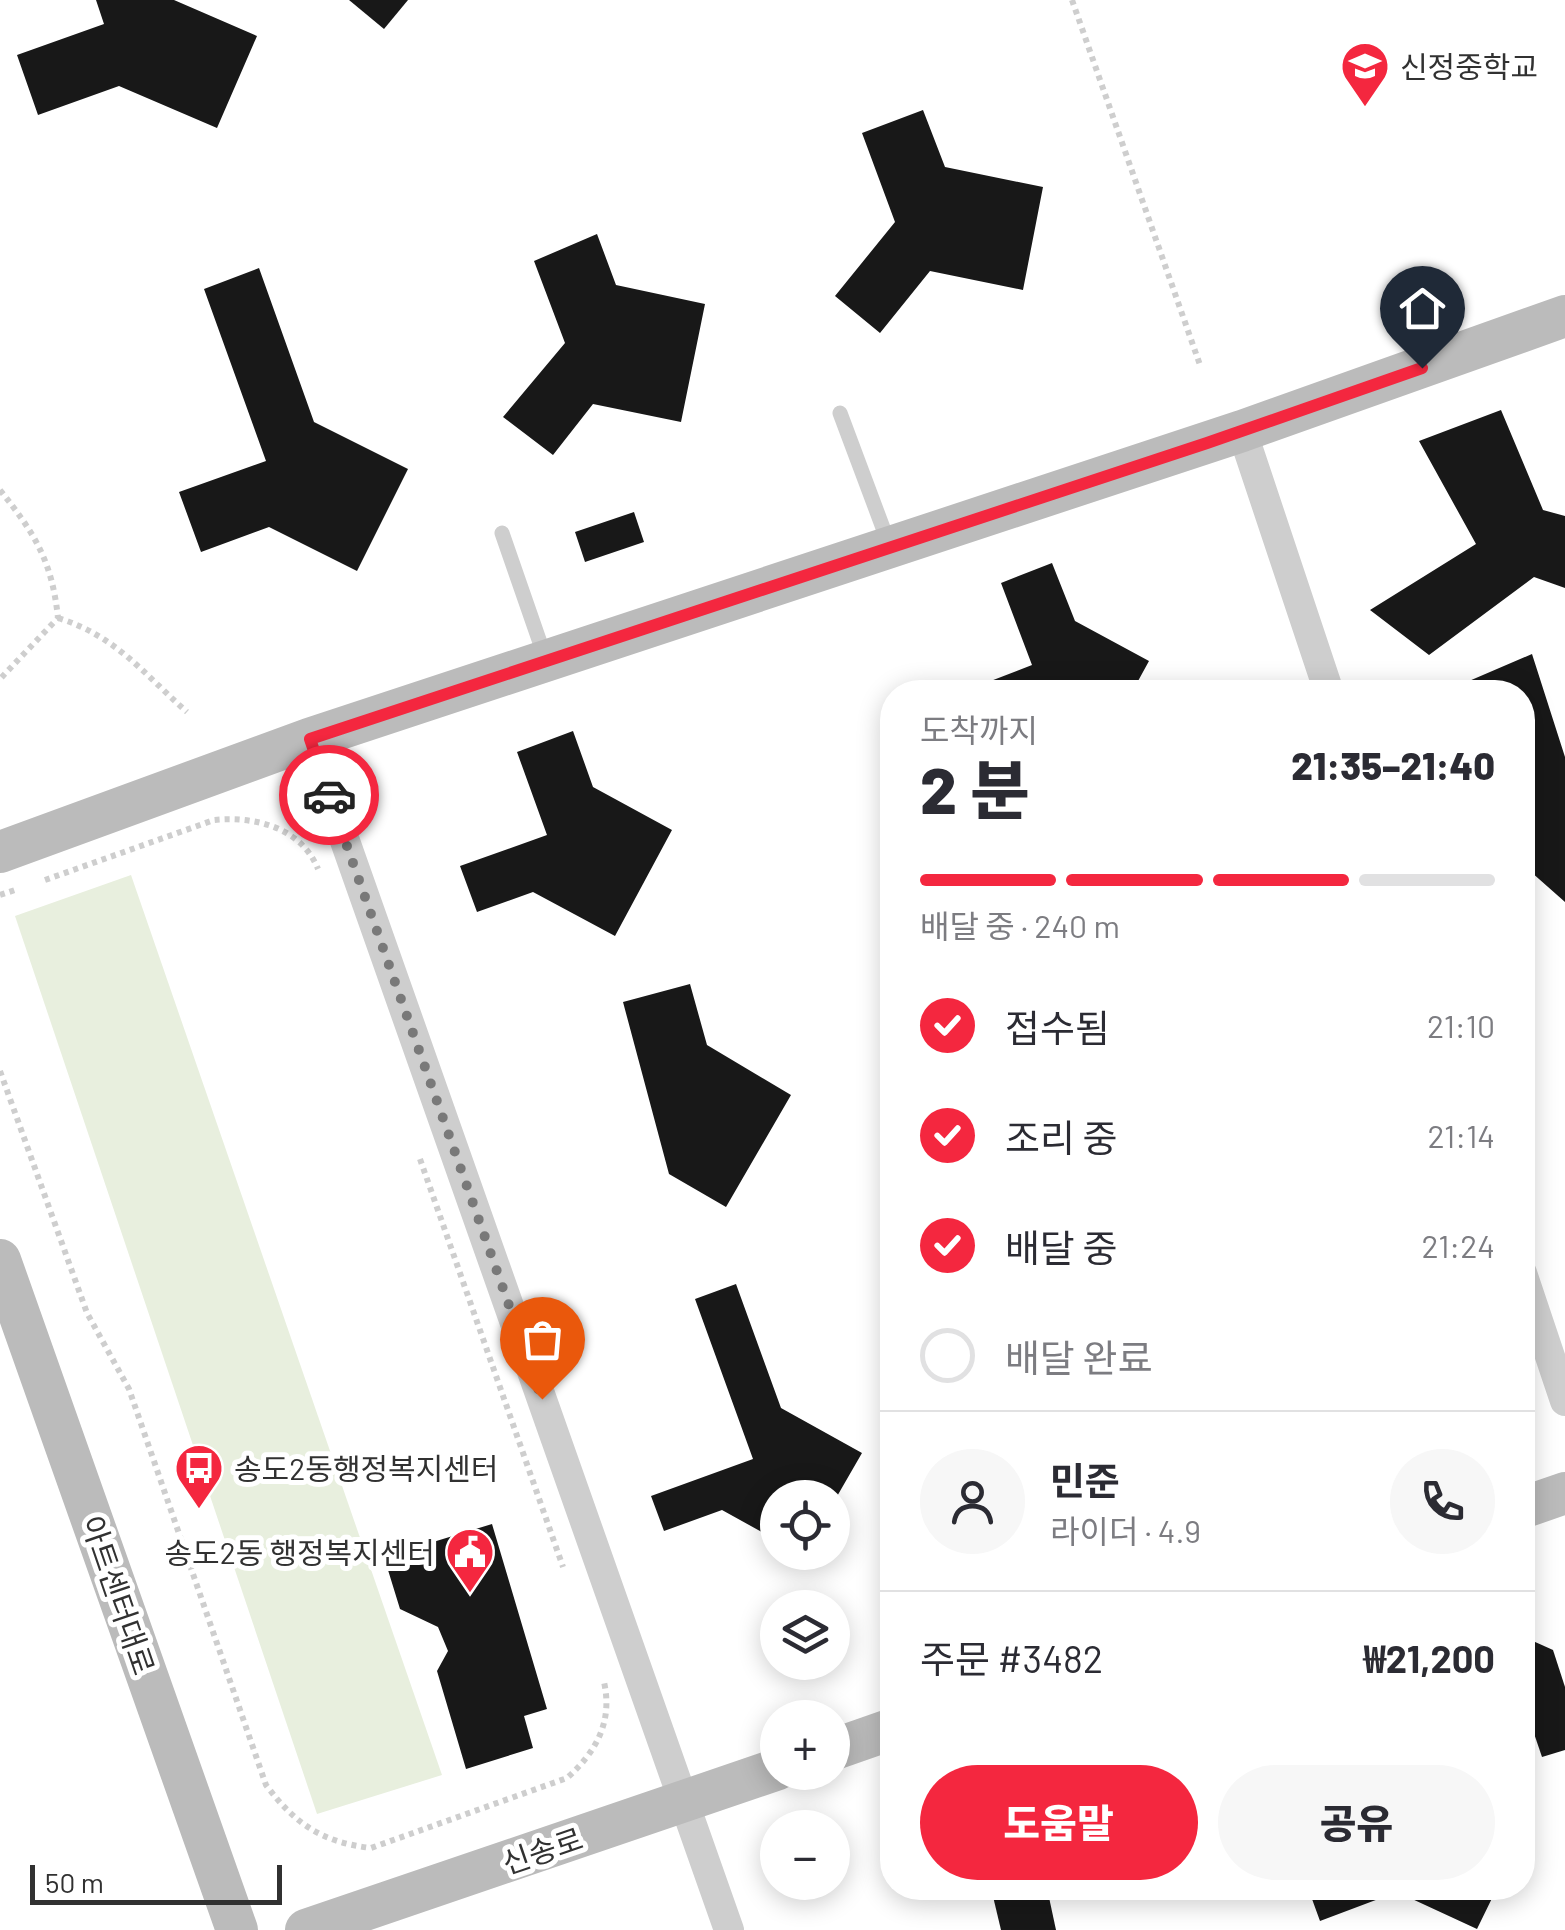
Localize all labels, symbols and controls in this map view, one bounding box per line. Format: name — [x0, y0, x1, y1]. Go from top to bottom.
school or university icon: 신정중학교 — [1339, 40, 1391, 108]
place label: 신정중학교 — [1400, 48, 1538, 84]
pin — [1380, 266, 1465, 369]
icon: home — [1395, 281, 1450, 336]
text: 도착까지 — [920, 710, 1038, 748]
text: 21:35–21:40 — [1291, 742, 1495, 788]
courier — [279, 745, 379, 845]
text: 2 분 — [920, 749, 1030, 827]
icon: car — [302, 768, 357, 823]
text: 배달 중 · 240 m — [920, 906, 1120, 944]
icon: check — [920, 998, 975, 1053]
text: 접수됨 — [1005, 1004, 1110, 1050]
text: 21:10 — [1427, 1006, 1495, 1044]
icon: check — [920, 1108, 975, 1163]
text: 조리 중 — [1005, 1114, 1117, 1160]
text: 21:14 — [1427, 1116, 1495, 1154]
icon: check — [920, 1218, 975, 1273]
text: 배달 중 — [1005, 1224, 1117, 1270]
text: 21:24 — [1421, 1226, 1495, 1264]
pin — [500, 1297, 585, 1400]
icon: bag — [515, 1312, 570, 1367]
text: 배달 완료 — [1005, 1334, 1152, 1380]
bus stop icon: 송도2동행정복지센터 — [173, 1442, 225, 1510]
button: person — [920, 1449, 1025, 1554]
button: phone — [1390, 1449, 1495, 1554]
place label: 송도2동행정복지센터 — [234, 1450, 498, 1486]
text: 민준 — [1050, 1457, 1120, 1503]
map controls — [760, 1480, 850, 1900]
button: locate — [760, 1480, 850, 1570]
street label: 아트센터대로 — [75, 1511, 163, 1679]
text: 라이더 · 4.9 — [1050, 1511, 1201, 1549]
public building icon: 송도2동 행정복지센터 — [444, 1526, 496, 1594]
place label: 송도2동 행정복지센터 — [165, 1534, 435, 1570]
button: layers — [760, 1590, 850, 1680]
text: 주문 #3482 — [920, 1635, 1103, 1681]
text: ₩21,200 — [1363, 1635, 1495, 1681]
button: + — [760, 1700, 850, 1790]
button: 도움말 — [920, 1765, 1198, 1880]
button: 공유 — [1218, 1765, 1495, 1880]
button: − — [760, 1810, 850, 1900]
street label: 신송로 — [497, 1820, 587, 1880]
scale bar — [30, 1860, 282, 1904]
text: 50 m — [45, 1865, 104, 1899]

